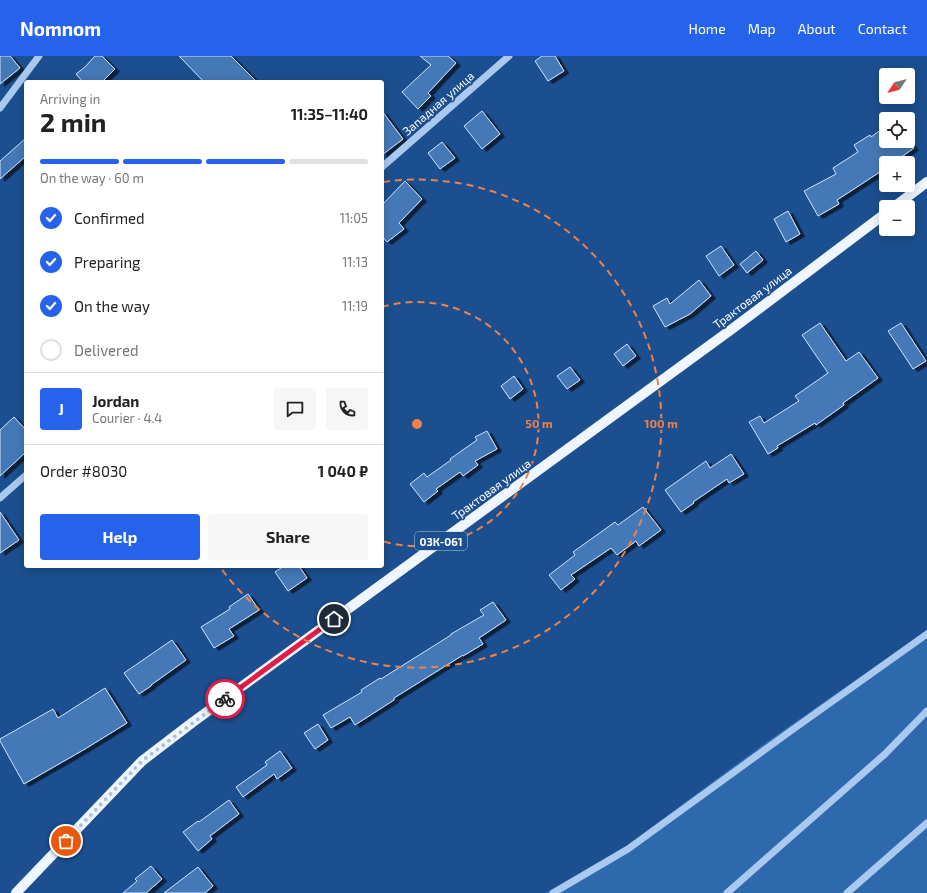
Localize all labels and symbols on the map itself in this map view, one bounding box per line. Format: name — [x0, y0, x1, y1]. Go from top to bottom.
street label: Западная улица — [399, 68, 477, 139]
north arrow — [879, 68, 915, 104]
street label: Трактовая улица — [710, 263, 795, 332]
text: 50 m — [525, 416, 553, 430]
text: 100 m — [644, 416, 678, 430]
centre of rings — [410, 417, 424, 431]
street label: Трактовая улица — [449, 456, 534, 523]
road number: 03К-061 — [415, 532, 467, 550]
pin — [317, 602, 351, 636]
courier — [205, 679, 245, 719]
pin — [49, 824, 83, 858]

